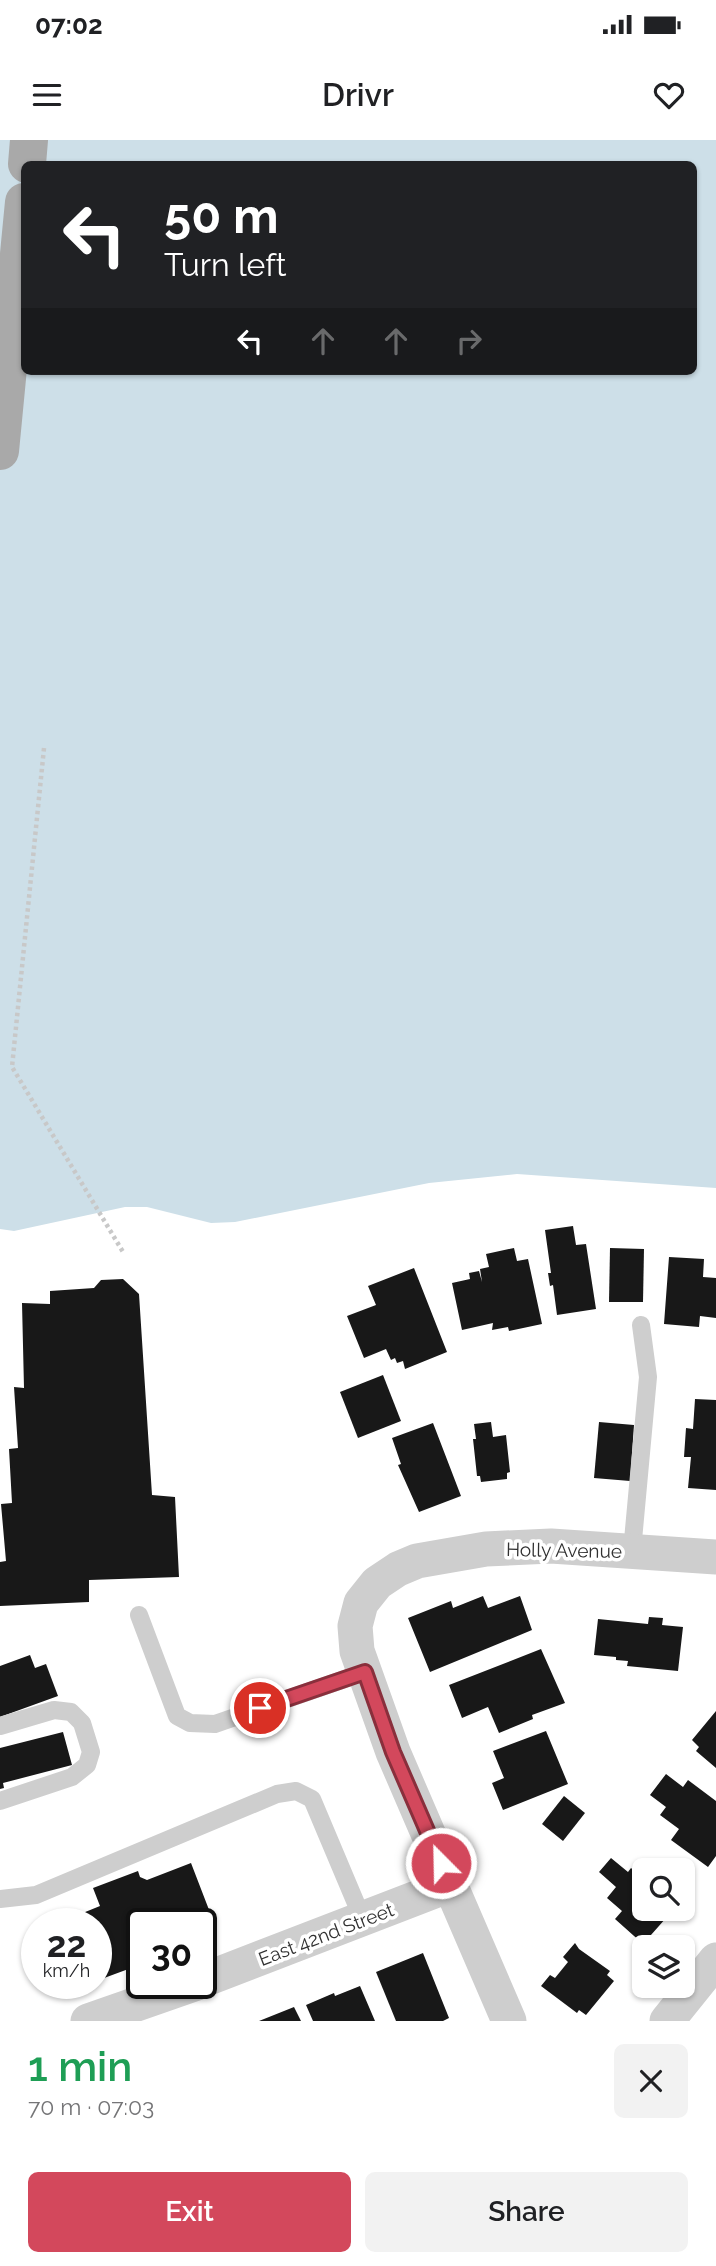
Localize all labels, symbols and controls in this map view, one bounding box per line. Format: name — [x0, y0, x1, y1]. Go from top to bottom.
text: 07:02 — [35, 10, 103, 40]
icon: menu — [28, 76, 66, 114]
text: Drivr — [322, 76, 394, 113]
icon: heart — [650, 76, 688, 114]
text: 50 m — [164, 187, 279, 244]
icon: left — [49, 189, 140, 280]
text: Turn left — [164, 246, 286, 283]
icon: left — [231, 322, 269, 360]
icon: ahead — [304, 322, 342, 360]
icon: ahead — [377, 322, 415, 360]
icon: right — [450, 322, 488, 360]
street label: Holly Avenue — [506, 1538, 622, 1562]
pin — [230, 1678, 290, 1738]
icon: arrive — [241, 1689, 279, 1727]
position arrow — [404, 1826, 478, 1900]
map controls — [632, 1858, 695, 1998]
button: search — [632, 1858, 695, 1921]
street label: East 42nd Street — [255, 1898, 397, 1970]
speed limit sign: 30 — [126, 1908, 217, 1999]
text: 22 — [47, 1924, 86, 1965]
button: layers — [632, 1935, 695, 1998]
text: km/h — [43, 1960, 90, 1981]
text: 1 min — [28, 2042, 132, 2091]
button: close — [614, 2044, 688, 2118]
text: 70 m · 07:03 — [28, 2093, 154, 2120]
button: Exit — [28, 2172, 351, 2252]
button: Share — [365, 2172, 688, 2252]

